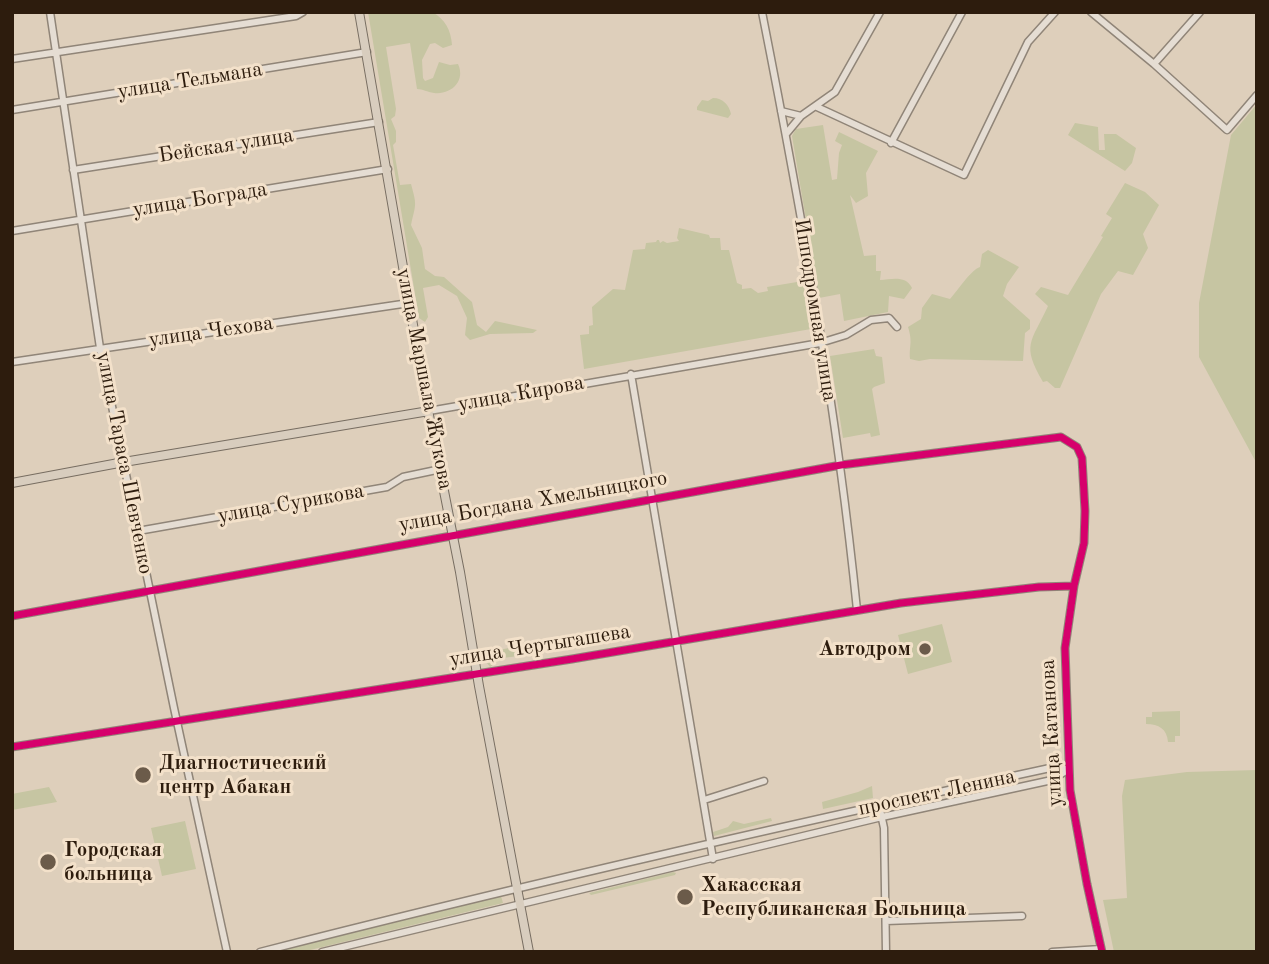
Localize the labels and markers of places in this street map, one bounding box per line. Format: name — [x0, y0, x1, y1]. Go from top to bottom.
place label: Автодром — [818, 636, 911, 662]
marker: Автодром — [917, 641, 933, 657]
place label: Диагностический центр Абакан — [159, 750, 327, 800]
marker: Диагностический центр Абакан — [133, 765, 153, 785]
place label: Городская больница — [64, 837, 162, 887]
marker: Городская больница — [38, 852, 58, 872]
place label: Хакасская Республиканская Больница — [701, 872, 966, 922]
marker: Хакасская Республиканская Больница — [675, 887, 695, 907]

